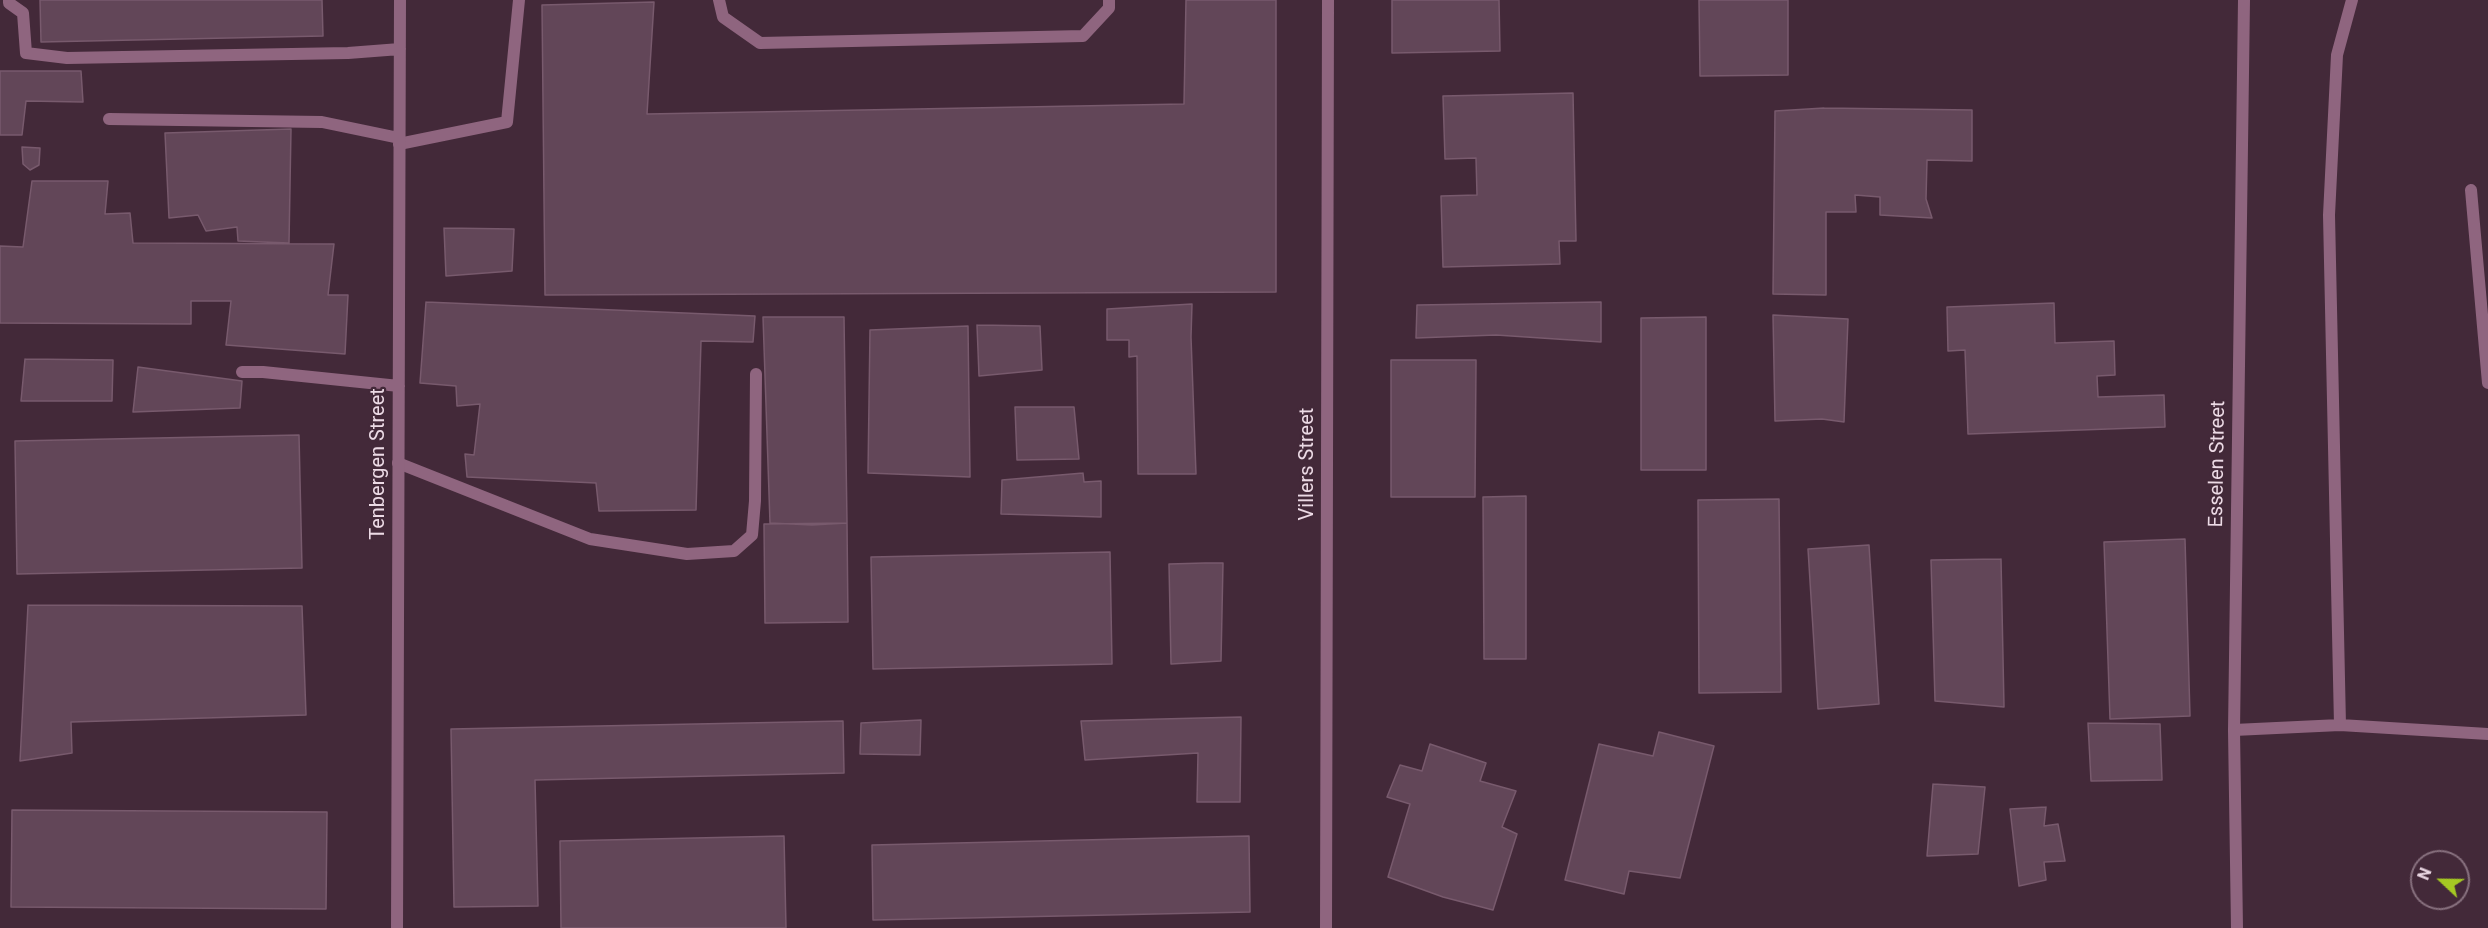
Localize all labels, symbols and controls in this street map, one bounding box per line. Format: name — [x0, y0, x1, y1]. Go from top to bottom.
street label: Tenbergen Street — [367, 388, 391, 540]
street label: Esselen Street — [2205, 400, 2231, 528]
street label: Villers Street — [1296, 408, 1320, 520]
north arrow — [2410, 850, 2470, 910]
text: N — [2414, 865, 2436, 883]

